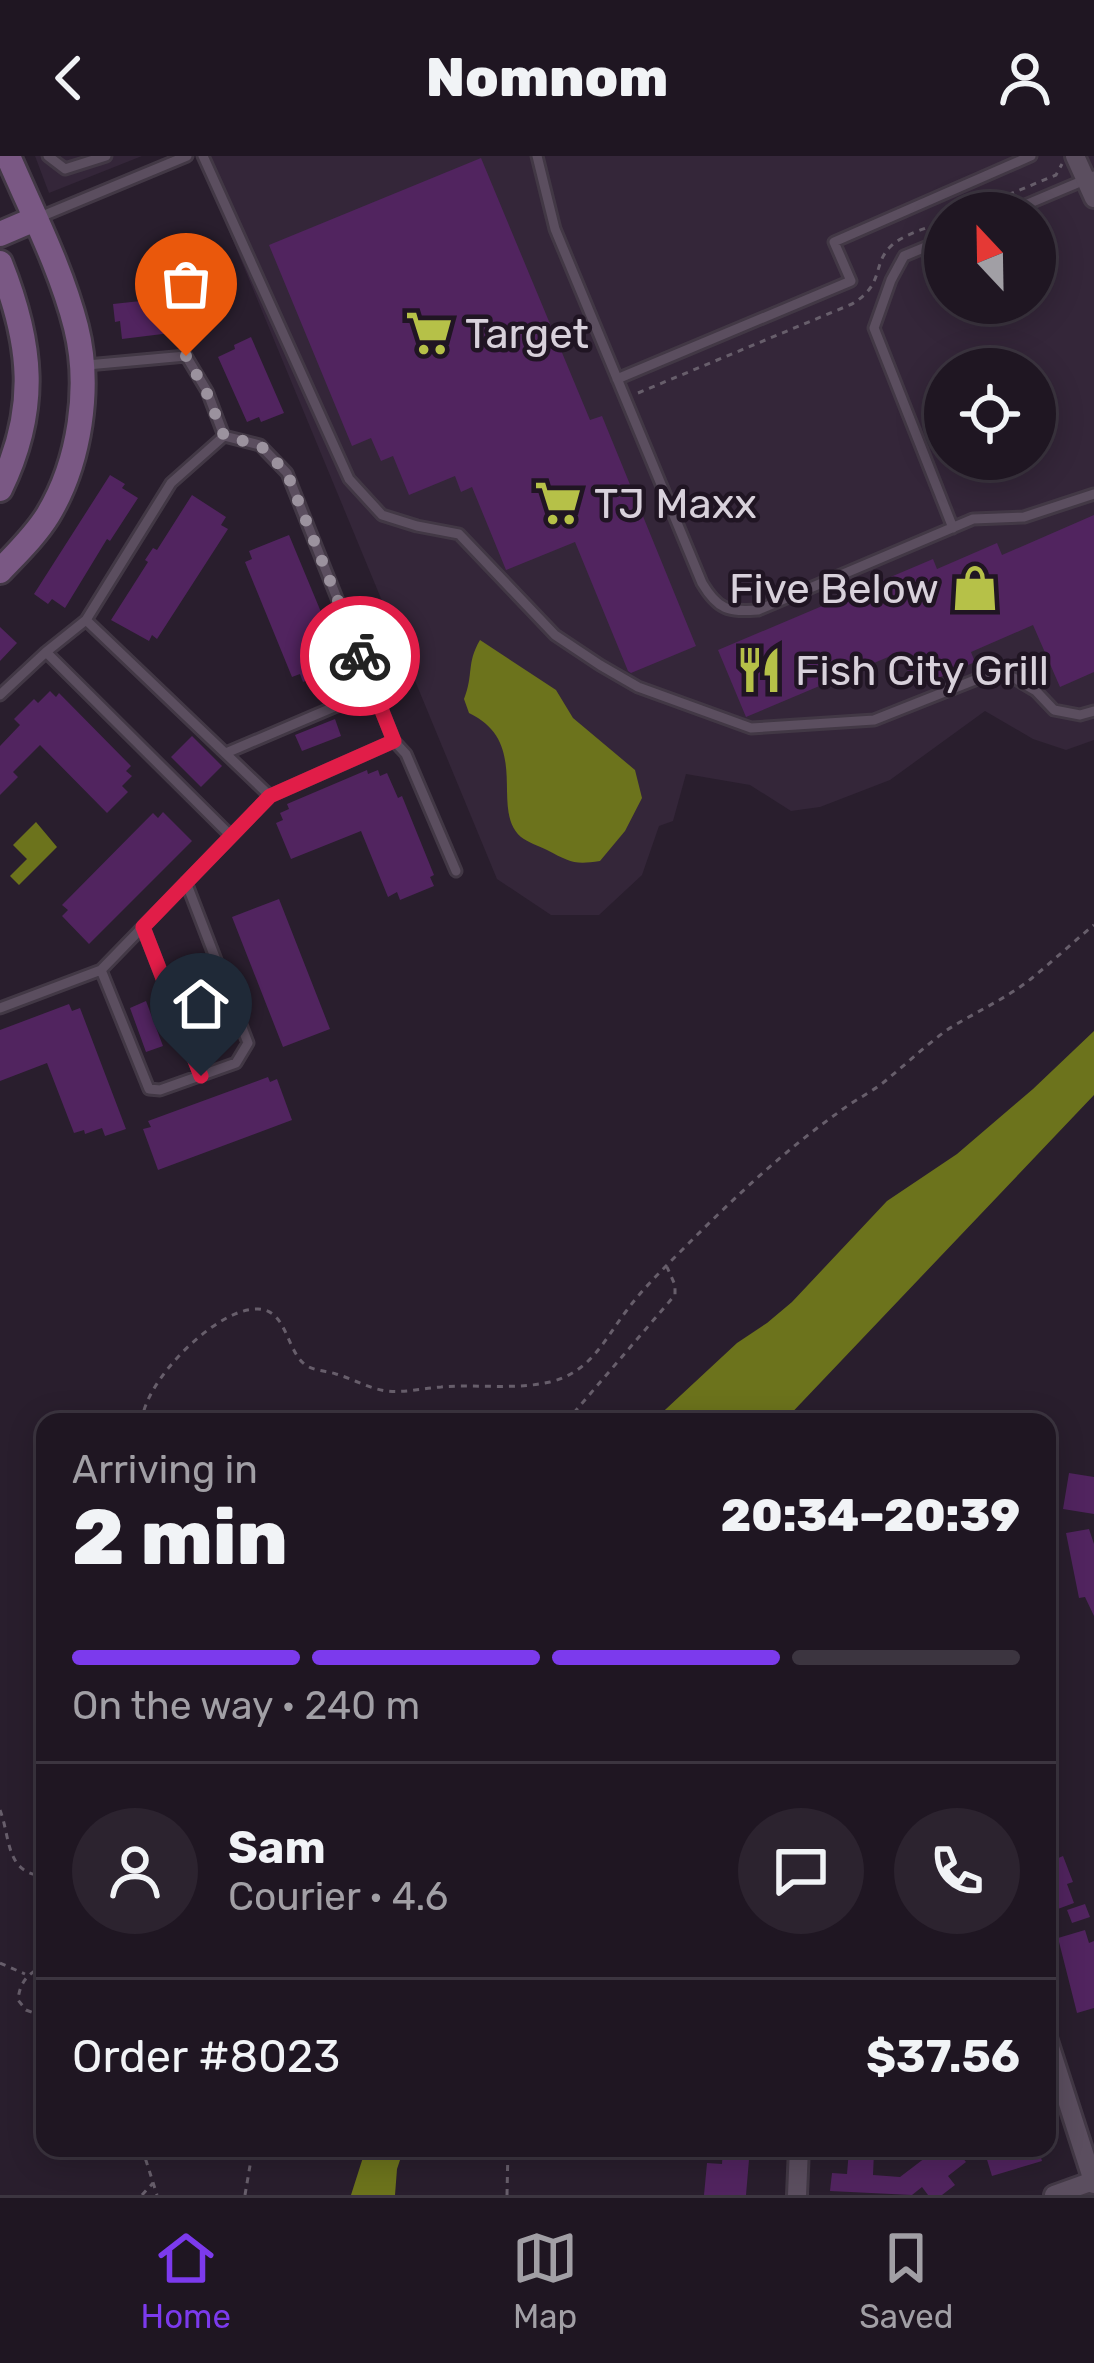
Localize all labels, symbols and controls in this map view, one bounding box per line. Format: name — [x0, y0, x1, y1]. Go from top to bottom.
icon: back — [36, 45, 102, 111]
icon: person — [992, 45, 1058, 111]
text: Nomnom — [426, 46, 668, 110]
north arrow — [924, 192, 1056, 324]
map controls — [924, 192, 1056, 480]
pin — [135, 233, 237, 356]
icon: bag — [153, 251, 219, 317]
supermarket icon: Target — [404, 308, 454, 358]
place label: Target — [465, 309, 589, 359]
button: locate — [924, 348, 1056, 480]
supermarket icon: TJ Maxx — [533, 478, 583, 528]
place label: TJ Maxx — [594, 479, 757, 529]
shop icon: Five Below — [950, 563, 1000, 613]
place label: Five Below — [729, 564, 939, 614]
courier — [300, 596, 420, 716]
icon: bike — [327, 623, 393, 689]
restaurant icon: Fish City Grill — [734, 645, 784, 695]
place label: Fish City Grill — [795, 646, 1049, 696]
pin — [150, 953, 252, 1076]
icon: home — [168, 971, 234, 1037]
text: Arriving in — [72, 1447, 258, 1493]
text: 20:34–20:39 — [721, 1489, 1020, 1542]
text: 2 min — [72, 1491, 288, 1584]
text: On the way · 240 m — [72, 1683, 420, 1729]
button: person — [72, 1808, 198, 1934]
button: chat — [738, 1808, 864, 1934]
button: phone — [894, 1808, 1020, 1934]
text: Sam — [228, 1821, 326, 1874]
text: Courier · 4.6 — [228, 1874, 448, 1920]
text: Order #8023 — [72, 2030, 340, 2083]
text: $37.56 — [866, 2030, 1020, 2083]
tab: Home — [141, 2225, 231, 2336]
tab: Map — [512, 2225, 578, 2336]
tab: Saved — [859, 2225, 953, 2336]

